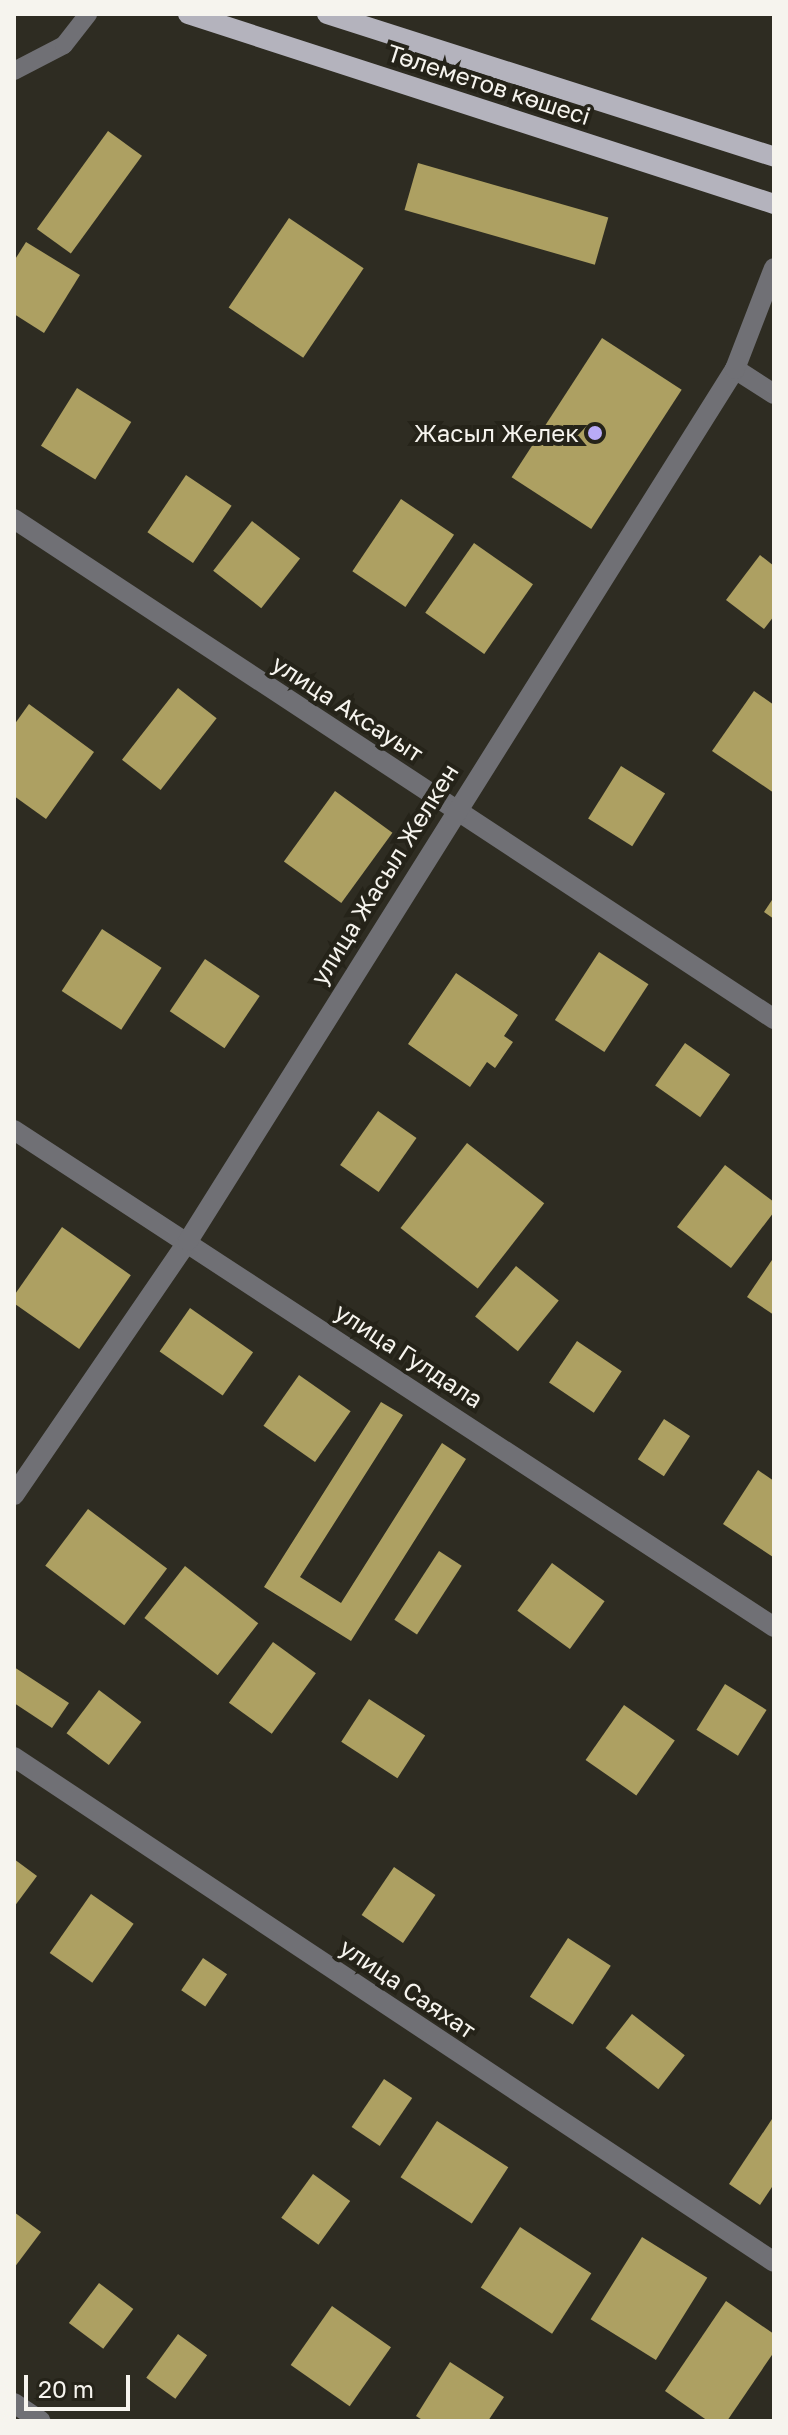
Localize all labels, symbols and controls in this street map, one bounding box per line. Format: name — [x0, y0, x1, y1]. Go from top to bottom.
street label: Төлеметов көшесі — [384, 38, 594, 130]
place label: Жасыл Желек — [414, 419, 579, 447]
marker: Жасыл Желек — [586, 424, 604, 442]
street label: улица Аксауыт — [267, 648, 429, 768]
street label: улица Жасыл Желкен — [304, 758, 464, 990]
street label: улица Гулдала — [330, 1296, 488, 1414]
street label: улица Саяхат — [334, 1932, 482, 2044]
scale bar — [28, 2359, 134, 2409]
text: 20 m — [38, 2374, 94, 2403]

